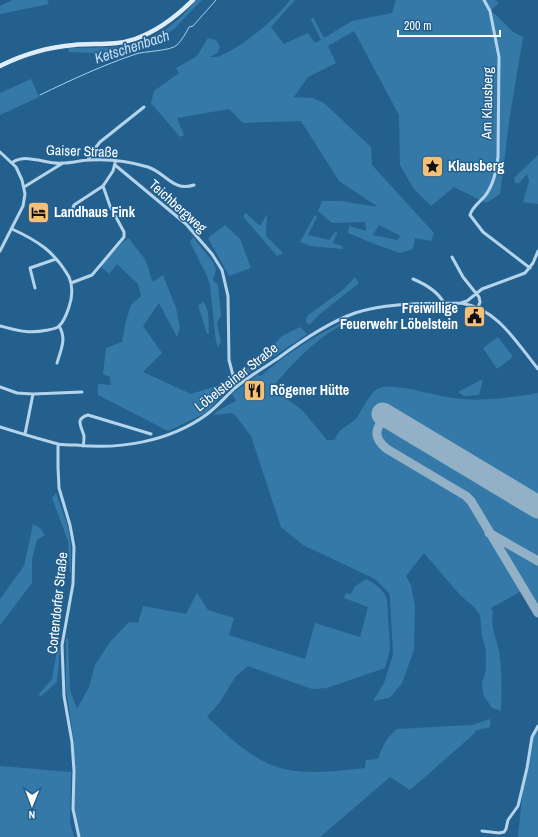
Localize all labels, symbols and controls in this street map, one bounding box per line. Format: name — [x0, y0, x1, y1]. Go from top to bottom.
scale bar — [398, 12, 500, 38]
text: 200 m — [404, 18, 431, 34]
water label: Ketschenbach — [92, 24, 172, 69]
street label: Am Klausberg — [477, 66, 497, 140]
street label: Gaiser Straße — [46, 141, 118, 161]
place icon: Klausberg — [419, 153, 445, 179]
place label: Klausberg — [448, 157, 504, 175]
street label: Teichbergweg — [145, 175, 211, 237]
hotel icon: Landhaus Fink — [26, 199, 52, 225]
place label: Landhaus Fink — [54, 203, 136, 221]
place label: Freiwillige Feuerwehr Löbelstein — [340, 299, 458, 333]
public building icon: Freiwillige Feuerwehr Löbelstein — [461, 303, 487, 329]
street label: Löbelsteiner Straße — [191, 339, 281, 415]
restaurant icon: Rögener Hütte — [242, 377, 268, 403]
place label: Rögener Hütte — [270, 381, 349, 399]
street label: Cortendorfer Straße — [43, 551, 71, 655]
north arrow — [12, 785, 52, 825]
text: N — [28, 808, 35, 822]

